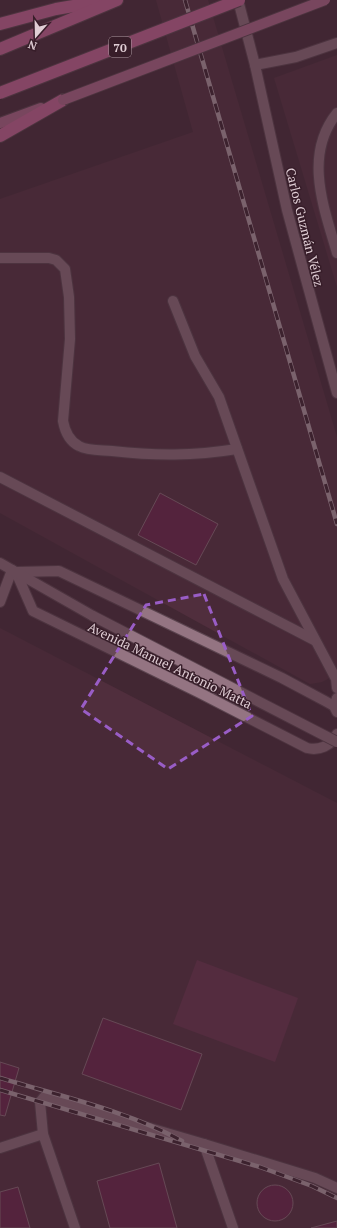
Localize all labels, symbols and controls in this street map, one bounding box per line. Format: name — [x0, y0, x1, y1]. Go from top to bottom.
north arrow — [16, 16, 56, 56]
text: N — [26, 37, 39, 53]
road number: 70 — [109, 37, 131, 57]
street label: Carlos Guzmán Vélez — [282, 166, 328, 288]
street label: Avenida Manuel Antonio Matta — [85, 617, 255, 713]

